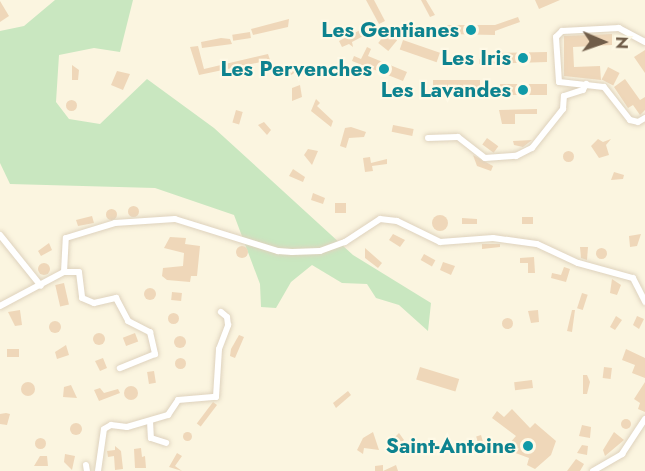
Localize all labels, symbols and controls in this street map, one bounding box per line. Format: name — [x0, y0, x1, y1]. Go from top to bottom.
north arrow — [573, 12, 633, 72]
place label: Les Gentianes — [321, 17, 459, 43]
marker: Les Gentianes — [464, 23, 478, 37]
text: N — [610, 36, 633, 49]
place label: Les Iris — [441, 45, 511, 71]
marker: Les Iris — [516, 51, 530, 65]
place label: Les Pervenches — [220, 56, 372, 82]
marker: Les Pervenches — [377, 62, 391, 76]
place label: Les Lavandes — [381, 77, 511, 103]
marker: Les Lavandes — [516, 83, 530, 97]
place label: Saint-Antoine — [386, 433, 516, 459]
marker: Saint-Antoine — [521, 439, 535, 453]

